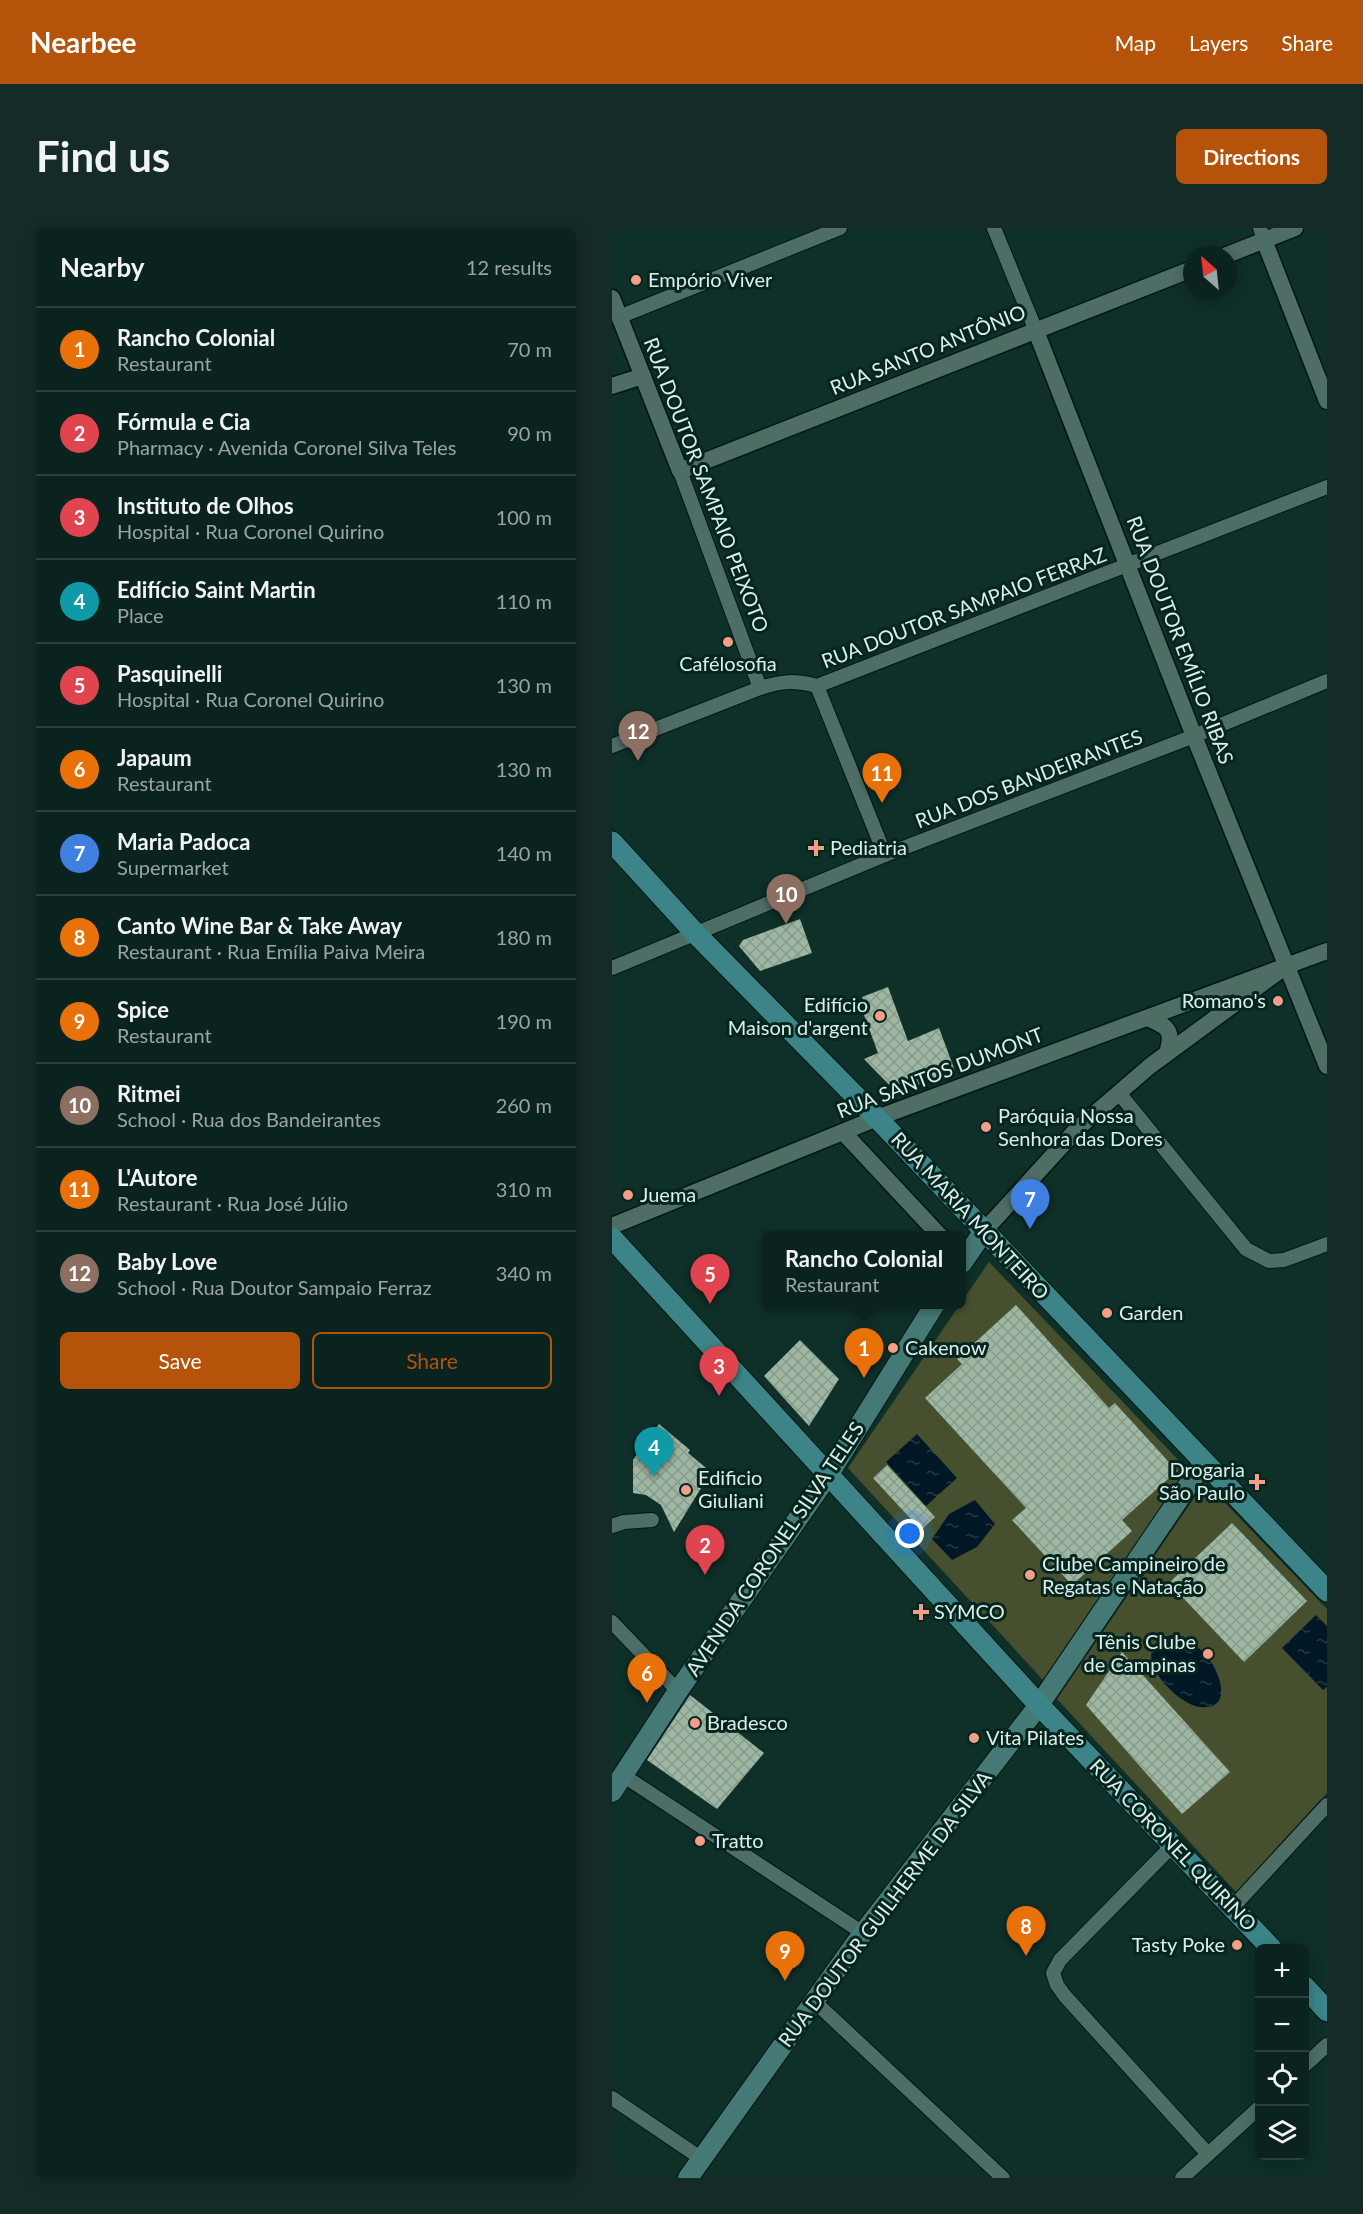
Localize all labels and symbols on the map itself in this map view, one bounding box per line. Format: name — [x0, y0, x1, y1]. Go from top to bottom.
north arrow — [1183, 246, 1237, 300]
place label: Empório Viver — [648, 267, 773, 291]
marker: Empório Viver — [629, 273, 643, 287]
street label: RUA SANTO ANTÔNIO — [826, 299, 1029, 399]
street label: RUA DOUTOR SAMPAIO PEIXOTO — [640, 334, 774, 635]
street label: RUA DOUTOR EMÍLIO RIBAS — [1123, 512, 1239, 767]
street label: RUA DOUTOR SAMPAIO FERRAZ — [818, 542, 1109, 673]
marker: Cafélosofia — [721, 635, 735, 649]
place label: Cafélosofia — [679, 651, 777, 675]
pin: 12 — [618, 712, 658, 761]
street label: RUA DOS BANDEIRANTES — [912, 724, 1146, 833]
pin: 11 — [862, 754, 902, 803]
place label: Pediatria — [830, 835, 907, 859]
marker: Pediatria — [807, 839, 825, 857]
pin: 10 — [766, 874, 806, 924]
place label: Romano's — [1182, 988, 1266, 1012]
place label: Edifício Maison d'argent — [728, 992, 868, 1039]
marker: Romano's — [1271, 994, 1285, 1008]
marker: Edifício Maison d'argent — [873, 1009, 887, 1023]
street label: RUA SANTOS DUMONT — [833, 1022, 1046, 1123]
place label: Paróquia Nossa Senhora das Dores — [998, 1103, 1163, 1150]
marker: Paróquia Nossa Senhora das Dores — [979, 1120, 993, 1134]
street label: RUA MARIA MONTEIRO — [887, 1127, 1055, 1304]
pin: 7 — [1010, 1180, 1050, 1229]
place label: Juema — [640, 1182, 696, 1206]
marker: Juema — [621, 1188, 635, 1202]
pin: 5 — [690, 1254, 730, 1304]
place label: Garden — [1119, 1300, 1183, 1324]
marker: Garden — [1100, 1306, 1114, 1320]
pin: 1 — [844, 1328, 884, 1378]
place label: Cakenow — [905, 1335, 987, 1359]
marker: Cakenow — [886, 1341, 900, 1355]
pin: 3 — [700, 1346, 738, 1396]
street label: AVENIDA CORONEL SILVA TELES — [680, 1417, 868, 1680]
pin: 4 — [634, 1428, 674, 1477]
place label: Drogaria São Paulo — [1159, 1457, 1245, 1504]
place label: Edificio Giuliani — [698, 1465, 764, 1512]
marker: Drogaria São Paulo — [1250, 1475, 1264, 1489]
marker: Edificio Giuliani — [679, 1483, 693, 1497]
your location — [895, 1519, 924, 1548]
pin: 2 — [686, 1526, 724, 1575]
place label: Clube Campineiro de Regatas e Natação — [1042, 1551, 1225, 1598]
marker: Clube Campineiro de Regatas e Natação — [1023, 1568, 1037, 1582]
place label: SYMCO — [934, 1599, 1005, 1623]
marker: SYMCO — [912, 1603, 930, 1621]
place label: Tênis Clube de Campinas — [1084, 1629, 1196, 1676]
marker: Tênis Clube de Campinas — [1201, 1647, 1215, 1661]
pin: 6 — [627, 1654, 666, 1703]
place label: Bradesco — [707, 1710, 788, 1734]
marker: Bradesco — [688, 1716, 702, 1730]
place label: Vita Pilates — [986, 1725, 1084, 1749]
marker: Vita Pilates — [967, 1731, 981, 1745]
street label: RUA CORONEL QUIRINO — [1085, 1753, 1262, 1935]
street label: RUA DOUTOR GUILHERME DA SILVA — [773, 1765, 996, 2051]
place label: Tratto — [712, 1828, 764, 1852]
marker: Tratto — [693, 1834, 707, 1848]
pin: 8 — [1006, 1906, 1046, 1956]
pin: 9 — [766, 1932, 804, 1981]
place label: Tasty Poke — [1132, 1932, 1225, 1956]
marker: Tasty Poke — [1230, 1938, 1244, 1952]

